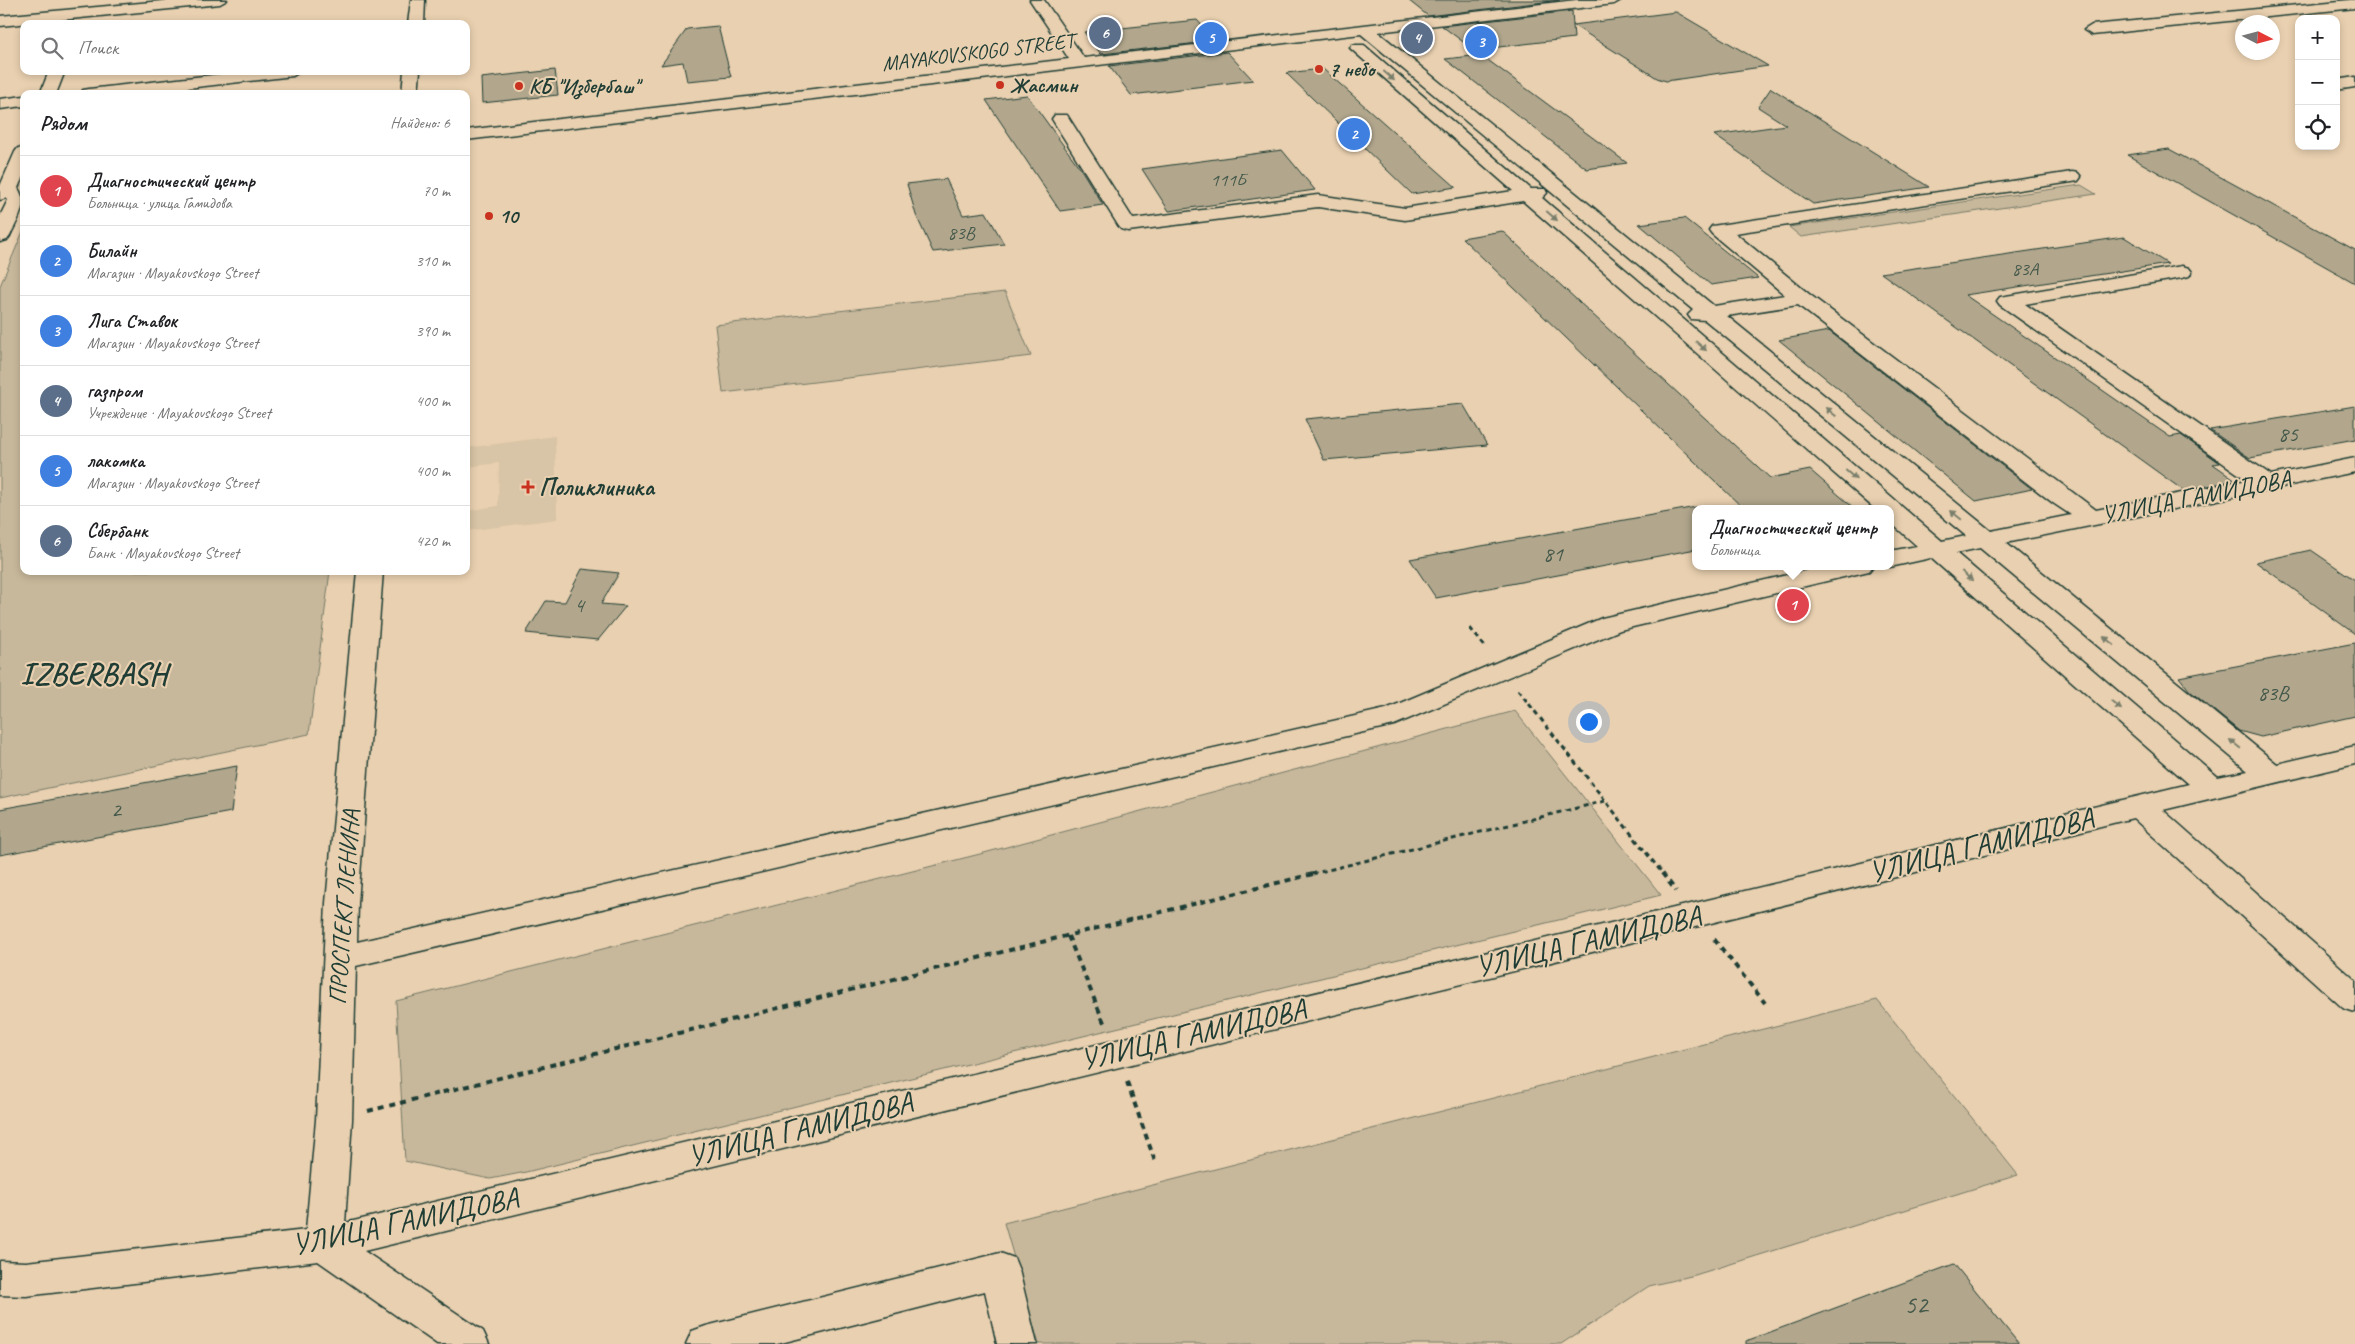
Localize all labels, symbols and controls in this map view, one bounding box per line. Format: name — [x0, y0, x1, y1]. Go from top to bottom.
pin: 6 — [1089, 14, 1121, 52]
north arrow — [2235, 15, 2280, 60]
map controls — [2295, 15, 2340, 150]
button: + — [2295, 15, 2340, 60]
pin: 5 — [1195, 19, 1227, 57]
pin: 4 — [1401, 19, 1433, 57]
search box — [20, 20, 470, 75]
pin: 3 — [1465, 23, 1497, 61]
street label: MAYAKOVSKOGO STREET — [880, 27, 1081, 77]
icon: search — [38, 34, 66, 62]
text: Поиск — [78, 36, 118, 60]
place label: 7 небо — [1329, 56, 1377, 82]
button: − — [2295, 60, 2340, 105]
marker: 7 небо — [1313, 63, 1325, 75]
one-way arrow — [1383, 70, 1396, 81]
place label: Жасмин — [1010, 72, 1079, 98]
place label: КБ "Избербаш" — [529, 73, 644, 100]
marker: Жасмин — [994, 79, 1006, 91]
marker: КБ "Избербаш" — [513, 80, 525, 92]
button: locate — [2295, 105, 2340, 150]
text: Рядом — [40, 110, 87, 136]
text: Найдено: 6 — [390, 113, 450, 133]
pin: 2 — [1338, 115, 1370, 153]
house number: 111Б — [1210, 168, 1249, 192]
text: Диагностический центр — [87, 169, 255, 193]
text: 1 — [52, 181, 60, 201]
text: 70 m — [423, 181, 450, 201]
text: Больница · улица Гамидова — [87, 193, 232, 213]
place label: 10 — [499, 203, 520, 229]
marker: 10 — [483, 210, 495, 222]
one-way arrow — [1545, 211, 1558, 222]
house number: 83В — [948, 221, 976, 245]
text: Билайн — [87, 239, 137, 263]
text: 2 — [52, 251, 60, 271]
text: 310 m — [416, 251, 450, 271]
house number: 83А — [2012, 257, 2040, 281]
text: Магазин · Mayakovskogo Street — [87, 263, 258, 283]
text: Лига Ставок — [87, 309, 177, 333]
text: 3 — [52, 321, 60, 341]
text: 390 m — [416, 321, 450, 341]
text: Магазин · Mayakovskogo Street — [87, 333, 258, 353]
one-way arrow — [1695, 340, 1708, 351]
text: газпром — [87, 379, 142, 403]
text: 4 — [52, 391, 60, 411]
text: 400 m — [416, 391, 450, 411]
text: Учреждение · Mayakovskogo Street — [87, 403, 271, 423]
one-way arrow — [1824, 407, 1837, 418]
house number: 85 — [2278, 420, 2299, 448]
text: лакомка — [87, 449, 144, 473]
text: 5 — [53, 461, 59, 481]
text: 400 m — [416, 461, 450, 481]
street label: УЛИЦА ГАМИДОВА — [2099, 463, 2295, 531]
one-way arrow — [1844, 469, 1856, 481]
place label: Поликлиника — [539, 471, 656, 503]
text: Магазин · Mayakovskogo Street — [87, 473, 258, 493]
marker: Поликлиника — [521, 480, 535, 494]
popup — [1692, 505, 1894, 570]
one-way arrow — [1950, 510, 1963, 521]
text: Диагностический центр — [1709, 516, 1877, 540]
text: Сбербанк — [87, 519, 148, 543]
text: 6 — [52, 531, 60, 551]
text: 420 m — [416, 531, 450, 551]
house number: 81 — [1543, 540, 1564, 568]
text: Больница — [1709, 540, 1760, 560]
text: Банк · Mayakovskogo Street — [87, 543, 239, 563]
one-way arrow — [1960, 570, 1973, 581]
pin: 1 — [1777, 586, 1809, 624]
house number: 4 — [574, 591, 586, 619]
one-way arrow — [2103, 635, 2116, 646]
district label: IZBERBASH — [21, 655, 172, 693]
house number: 83В — [2257, 679, 2290, 707]
one-way arrow — [2110, 699, 2122, 711]
your location — [1576, 709, 1602, 735]
one-way arrow — [2228, 738, 2241, 749]
house number: 2 — [111, 796, 123, 824]
street label: УЛИЦА ГАМИДОВА — [1865, 798, 2099, 891]
street label: ПРОСПЕКТ ЛЕНИНА — [321, 808, 367, 1006]
street label: УЛИЦА ГАМИДОВА — [1472, 896, 1706, 985]
street label: УЛИЦА ГАМИДОВА — [1077, 989, 1311, 1078]
street label: УЛИЦА ГАМИДОВА — [684, 1082, 918, 1175]
street label: УЛИЦА ГАМИДОВА — [288, 1178, 523, 1264]
house number: 52 — [1904, 1288, 1930, 1321]

